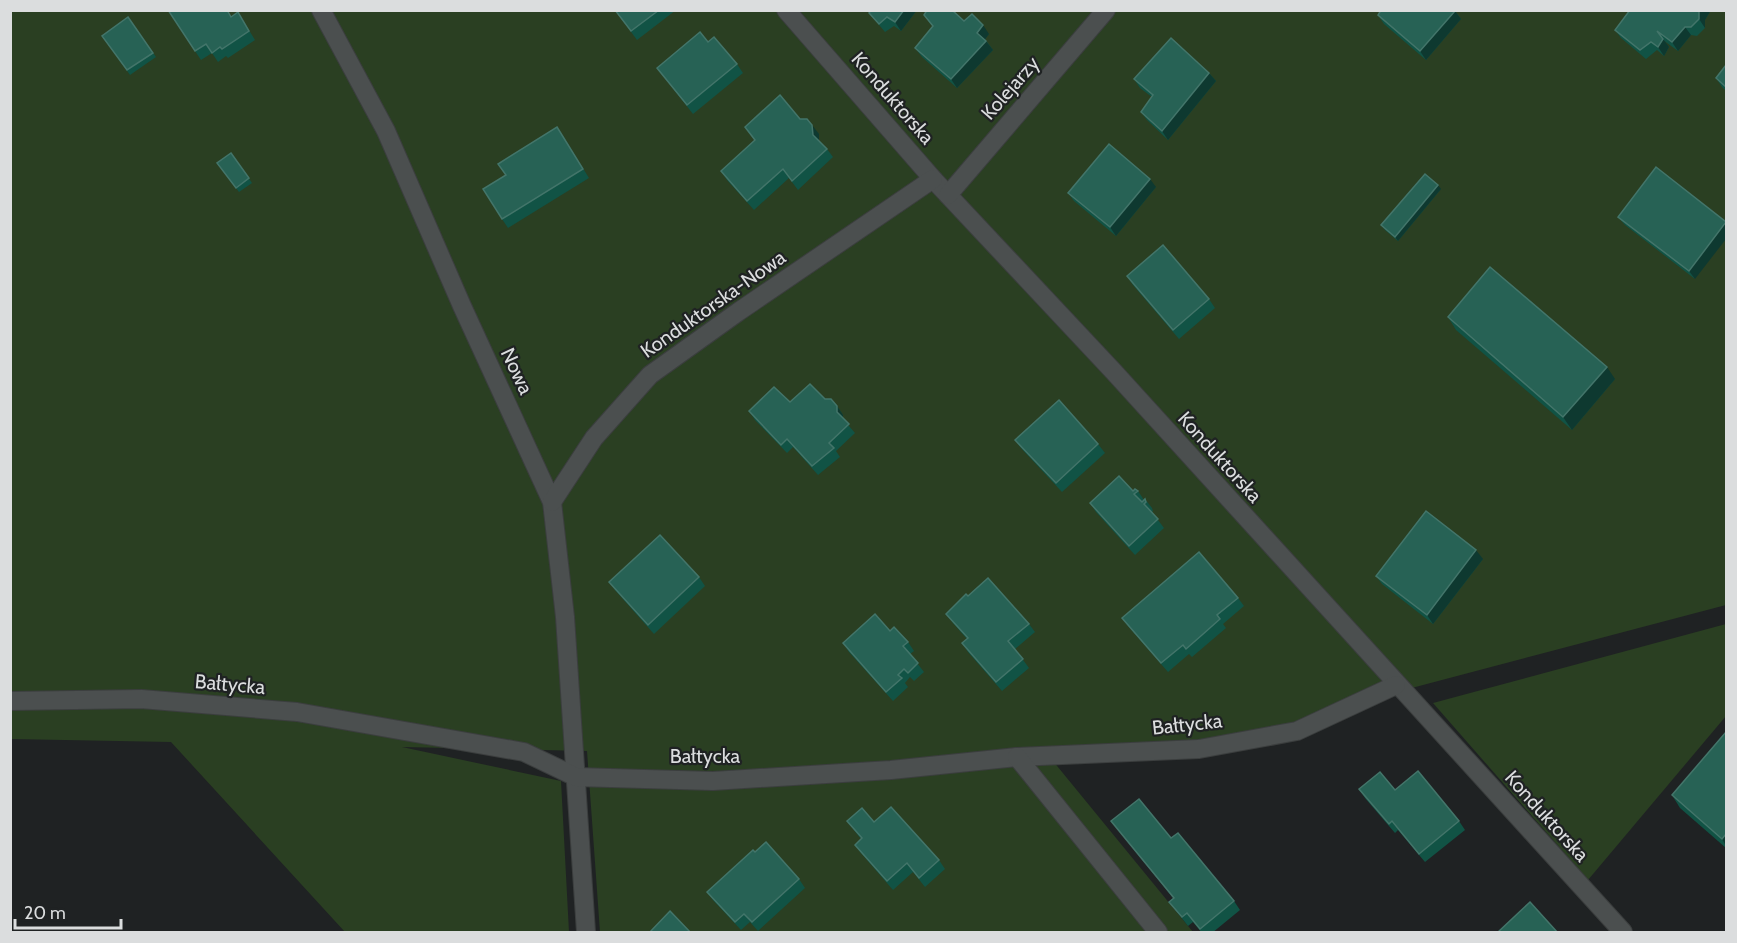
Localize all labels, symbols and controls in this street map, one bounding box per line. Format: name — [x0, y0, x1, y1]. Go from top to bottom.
street label: Konduktorska — [847, 47, 940, 149]
street label: Kolejarzy — [976, 51, 1044, 125]
street label: Konduktorska-Nowa — [636, 245, 790, 363]
street label: Nowa — [496, 344, 538, 399]
street label: Konduktorska — [1173, 407, 1267, 508]
street label: Bałtycka — [194, 669, 267, 699]
street label: Bałtycka — [1151, 708, 1224, 740]
street label: Bałtycka — [670, 744, 741, 768]
street label: Konduktorska — [1500, 766, 1594, 867]
scale bar — [15, 892, 122, 930]
text: 20 m — [24, 902, 66, 924]

